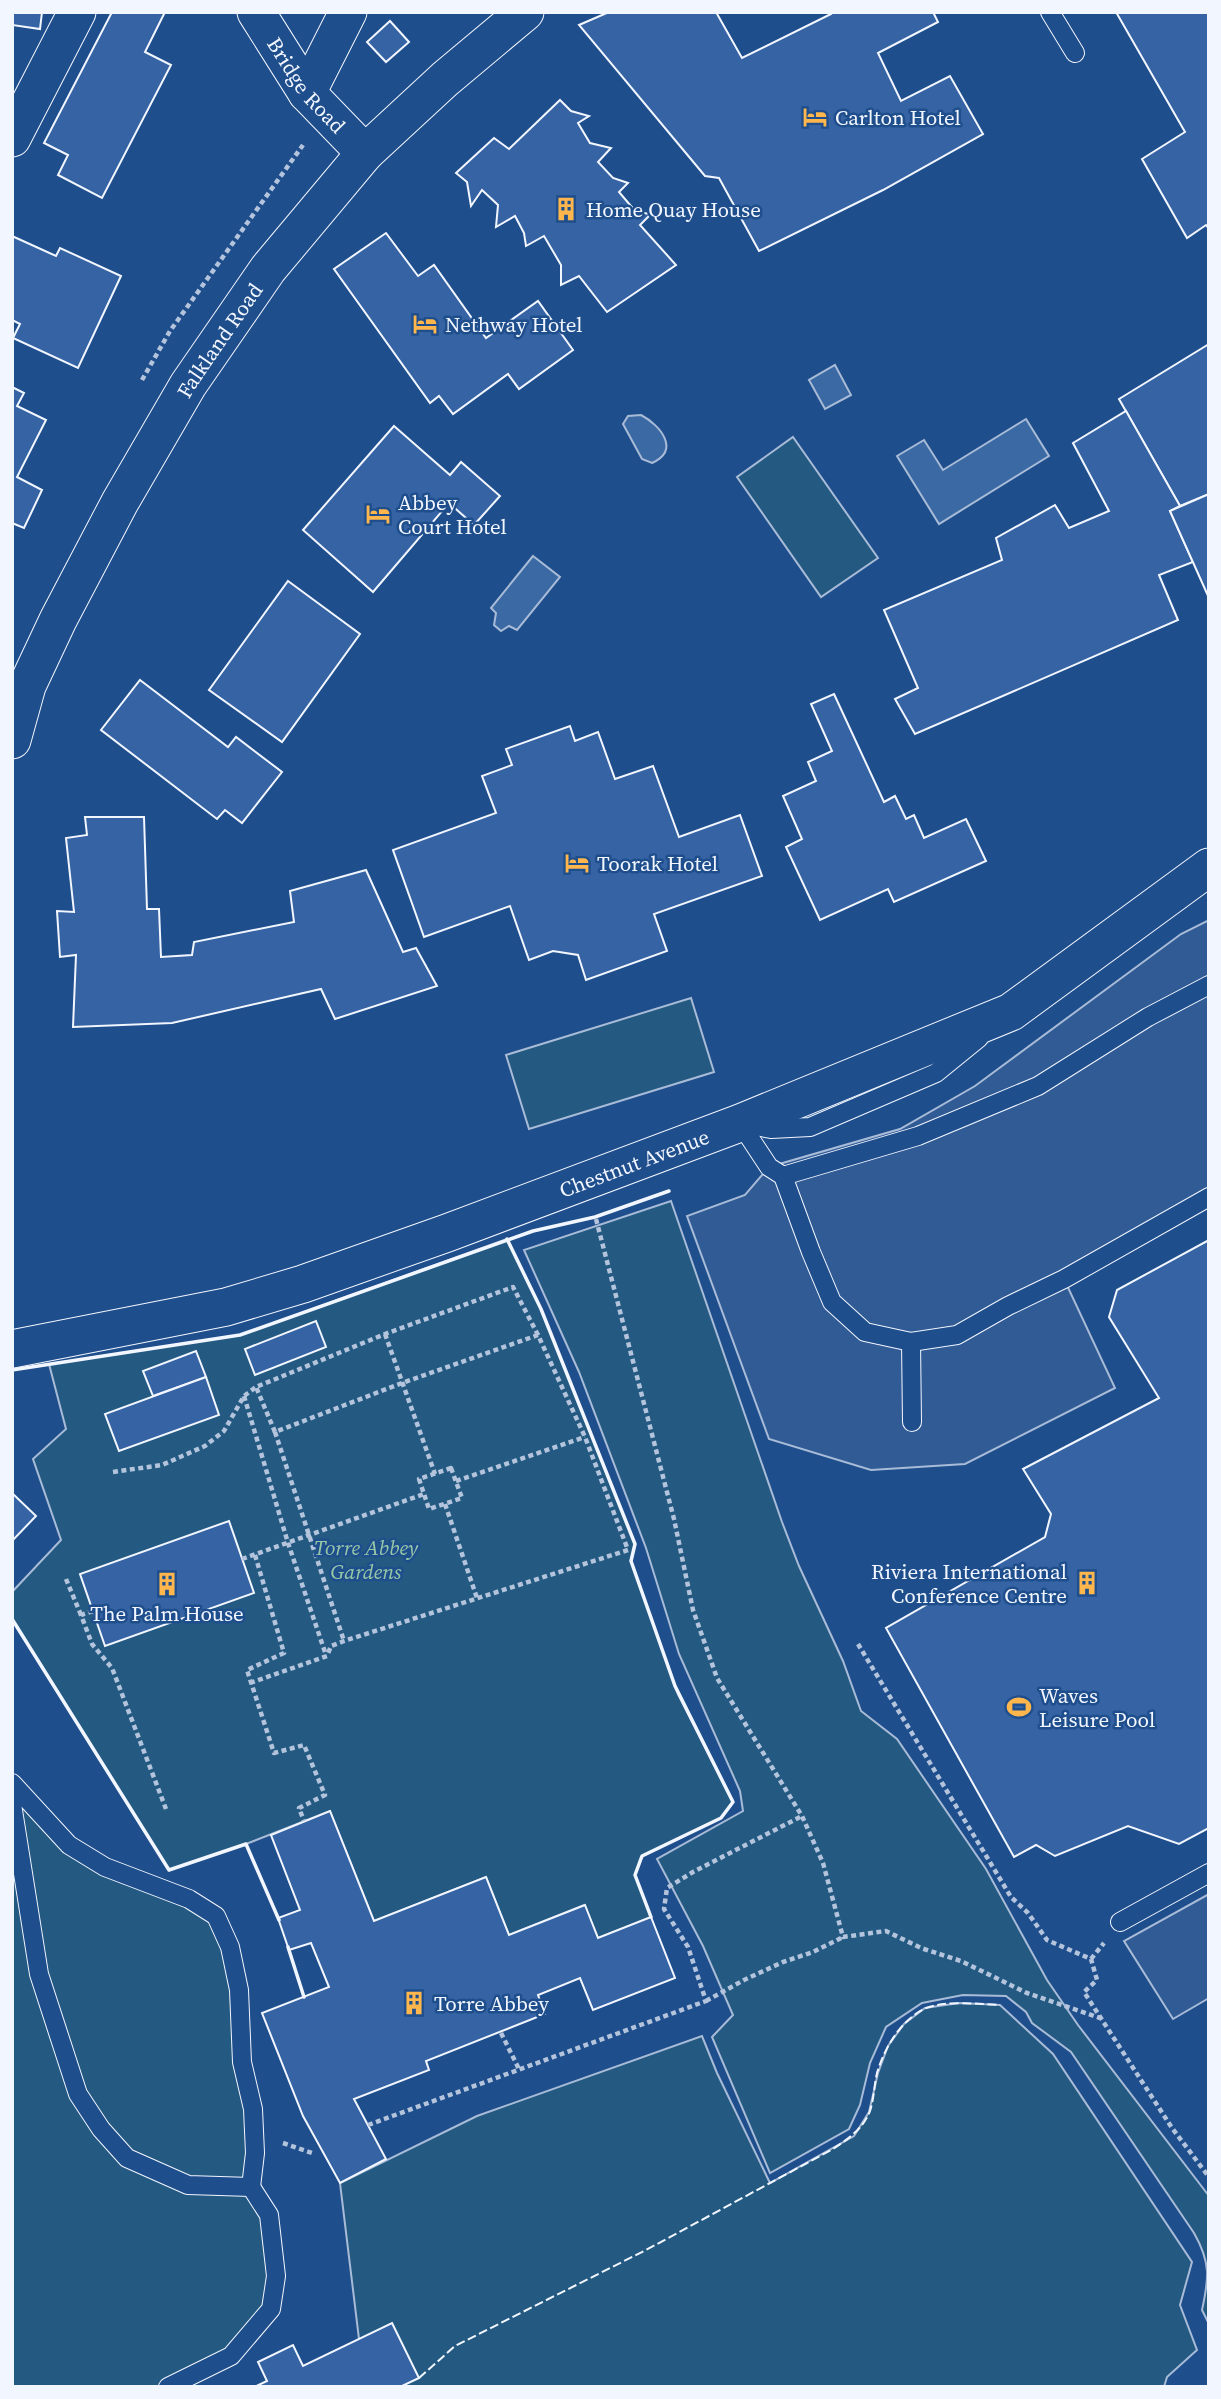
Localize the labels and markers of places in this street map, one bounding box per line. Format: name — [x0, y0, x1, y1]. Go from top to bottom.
hotel icon: Carlton Hotel — [801, 103, 829, 131]
place label: Carlton Hotel — [835, 103, 961, 132]
building icon: Home Quay House — [552, 195, 580, 223]
place label: Home Quay House — [586, 195, 761, 224]
hotel icon: Nethway Hotel — [411, 310, 439, 338]
place label: Nethway Hotel — [445, 310, 583, 339]
place label: Abbey Court Hotel — [398, 488, 507, 541]
hotel icon: Abbey Court Hotel — [364, 500, 392, 528]
hotel icon: Toorak Hotel — [563, 849, 591, 877]
place label: Toorak Hotel — [597, 849, 718, 878]
place label: Riviera International Conference Centre — [871, 1557, 1067, 1610]
building icon: Riviera International Conference Centre — [1073, 1569, 1101, 1597]
building icon: The Palm House — [153, 1570, 181, 1598]
place label: The Palm House — [90, 1599, 244, 1628]
place label: Waves Leisure Pool — [1039, 1681, 1155, 1734]
sports icon: Waves Leisure Pool — [1005, 1693, 1033, 1721]
building icon: Torre Abbey — [400, 1989, 428, 2017]
place label: Torre Abbey — [434, 1989, 549, 2018]

